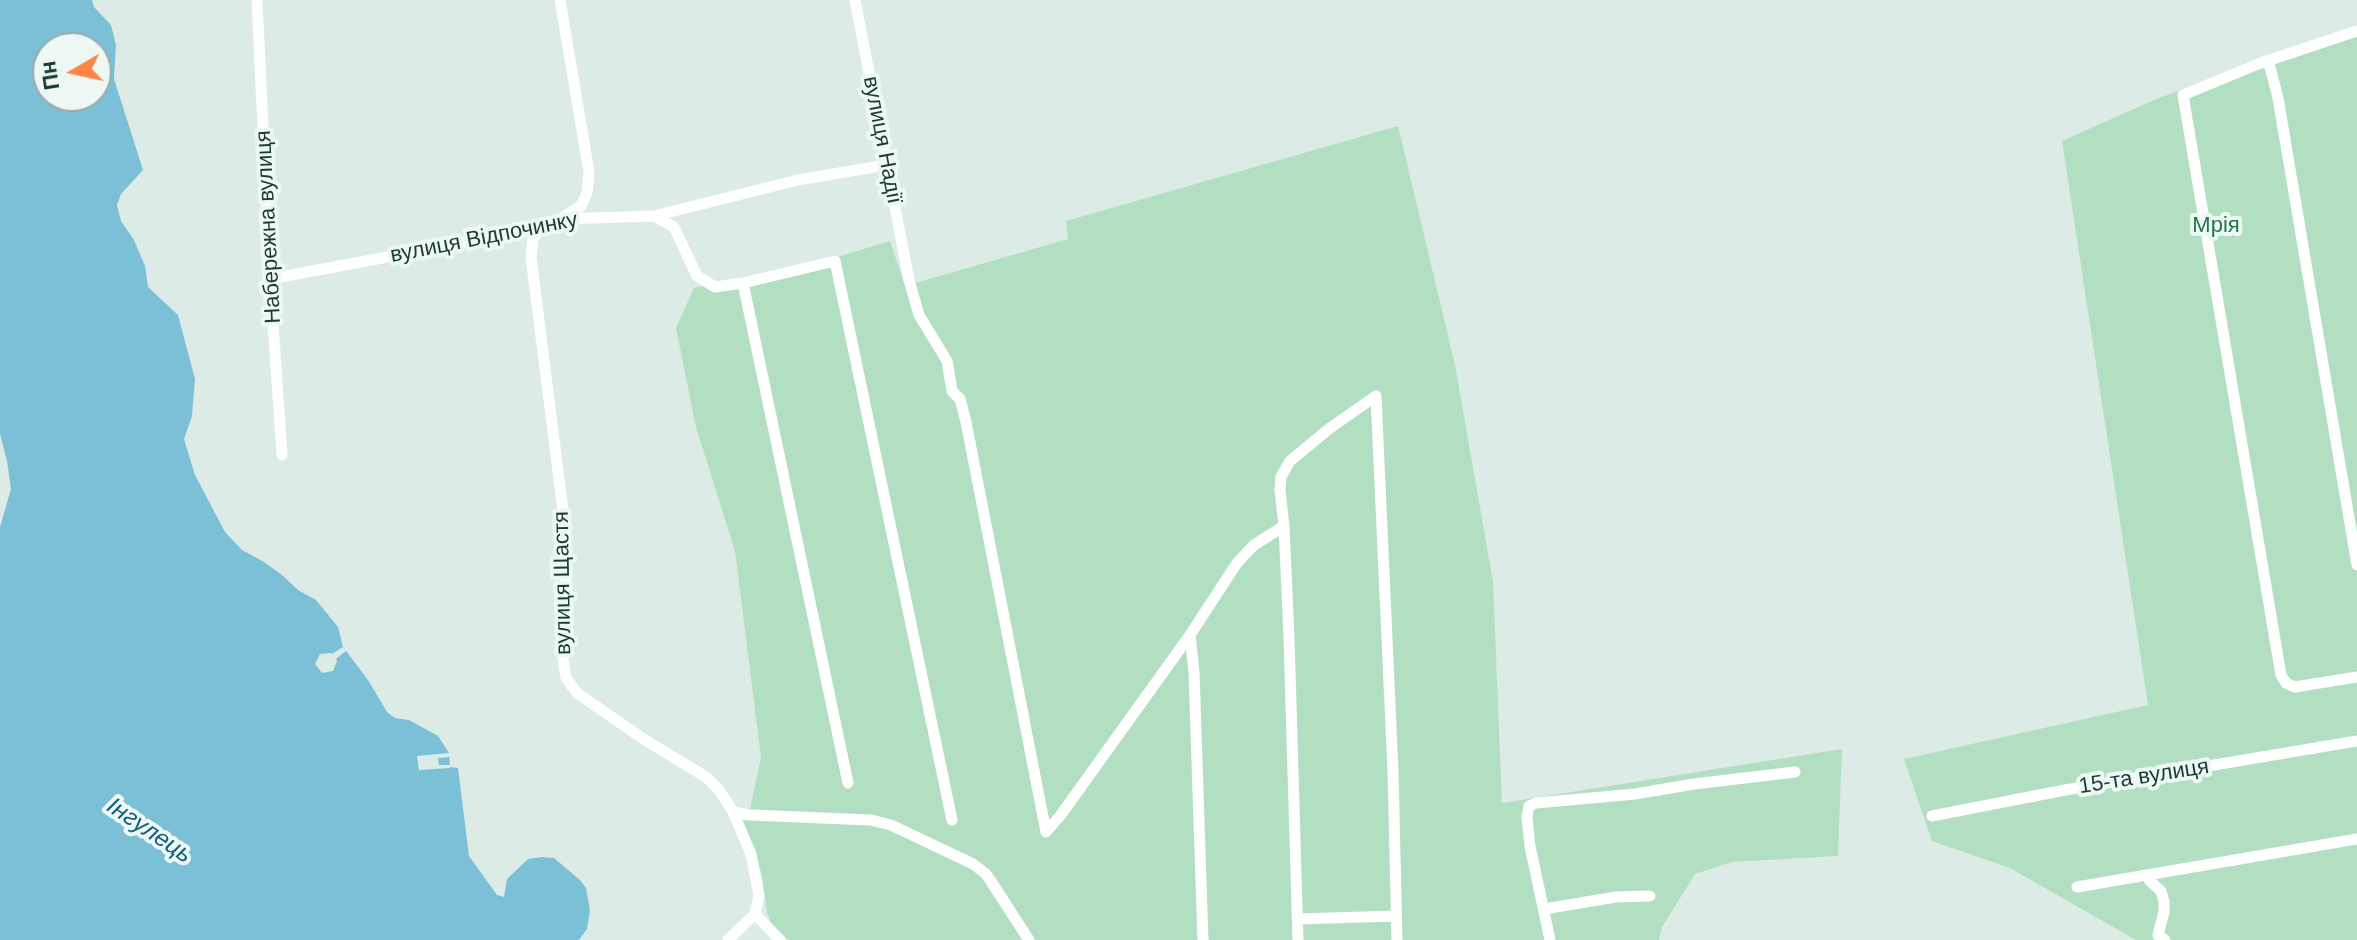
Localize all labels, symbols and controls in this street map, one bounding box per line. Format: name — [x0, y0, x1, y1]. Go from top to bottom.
north arrow — [32, 32, 112, 112]
text: Пн — [35, 59, 64, 92]
street label: вулиця Надії — [857, 74, 907, 206]
street label: Набережна вулиця — [251, 130, 287, 324]
street label: вулиця Відпочинку — [388, 207, 580, 269]
park label: Мрія — [2192, 213, 2240, 239]
street label: вулиця Щастя — [549, 511, 577, 655]
street label: 15-та вулиця — [2077, 754, 2211, 800]
water label: Інгулець — [101, 792, 197, 870]

